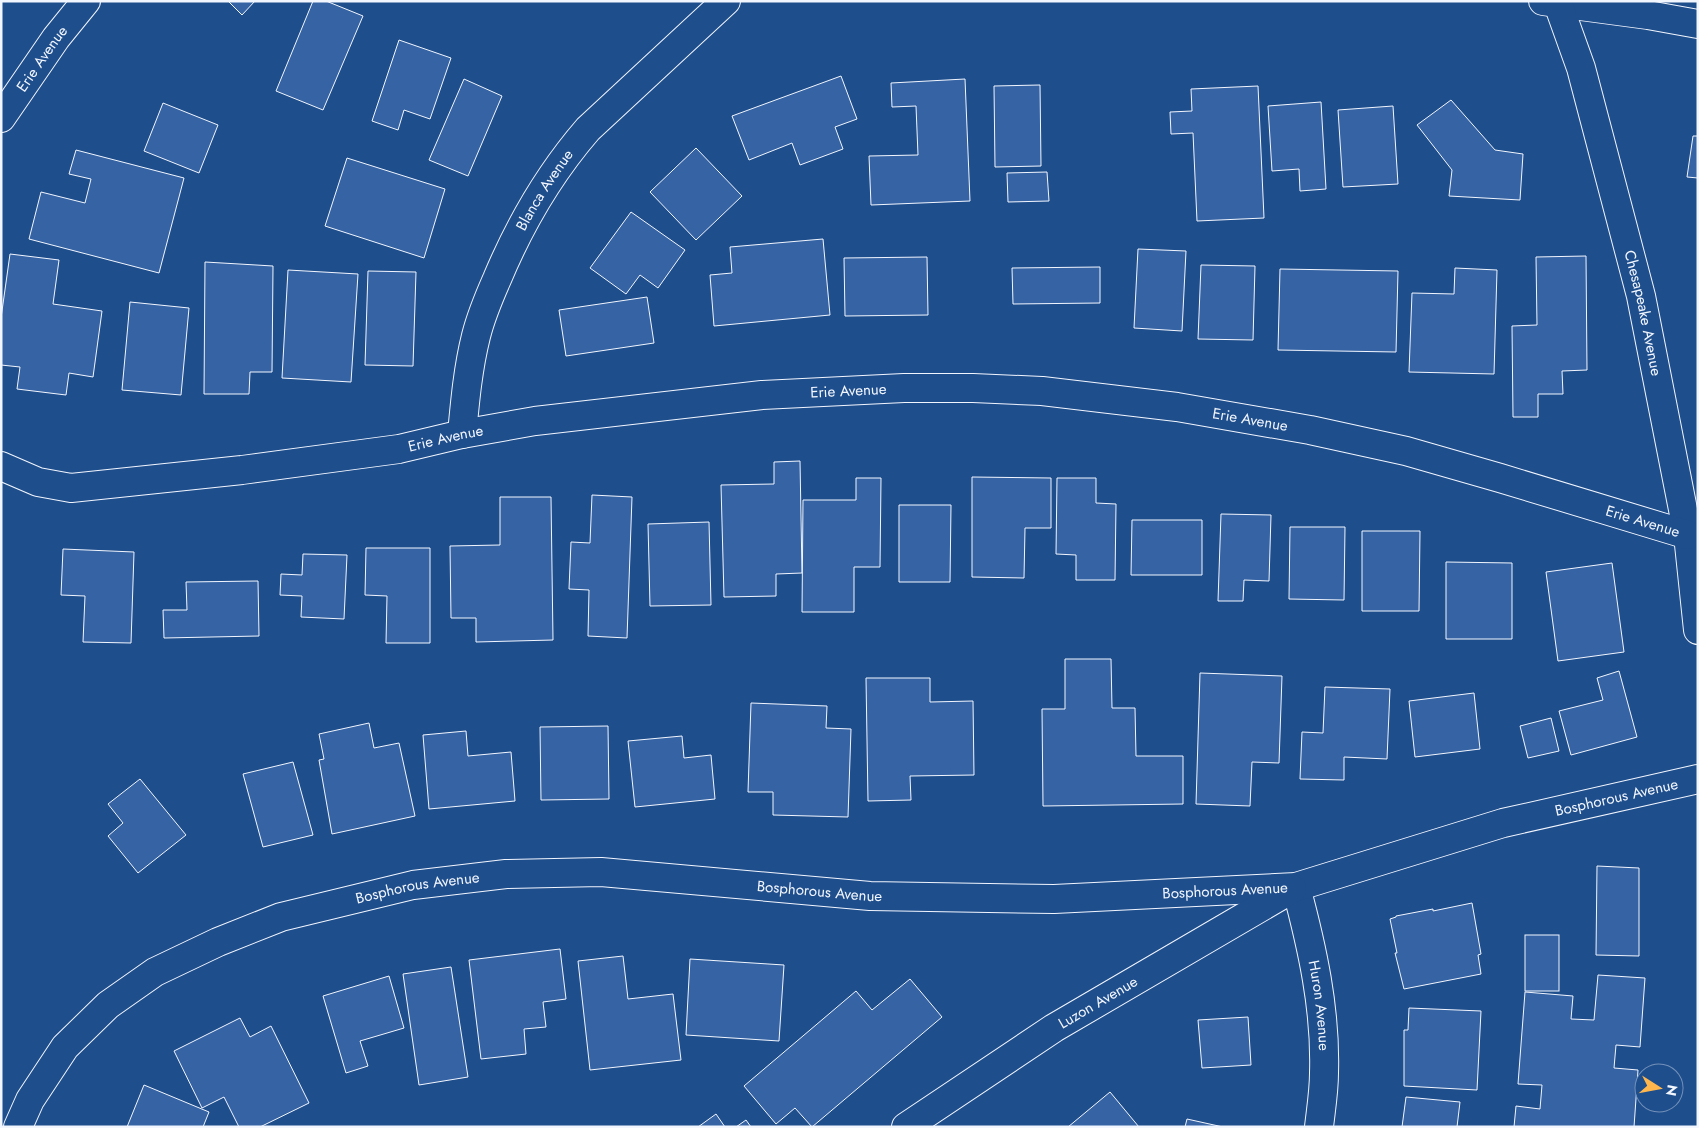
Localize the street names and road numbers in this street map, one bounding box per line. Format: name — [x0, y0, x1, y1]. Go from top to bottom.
street label: Erie Avenue — [11, 21, 73, 96]
street label: Blanca Avenue — [510, 144, 579, 235]
street label: Chesapeake Avenue — [1618, 248, 1667, 378]
street label: Erie Avenue — [810, 378, 887, 404]
street label: Erie Avenue — [1211, 402, 1290, 437]
street label: Erie Avenue — [406, 419, 485, 457]
street label: Erie Avenue — [1603, 500, 1683, 543]
street label: Bosphorous Avenue — [1553, 773, 1680, 822]
street label: Bosphorous Avenue — [353, 866, 481, 910]
street label: Bosphorous Avenue — [756, 875, 883, 907]
street label: Bosphorous Avenue — [1162, 876, 1289, 905]
street label: Huron Avenue — [1303, 958, 1335, 1051]
street label: Luzon Avenue — [1054, 970, 1142, 1034]

